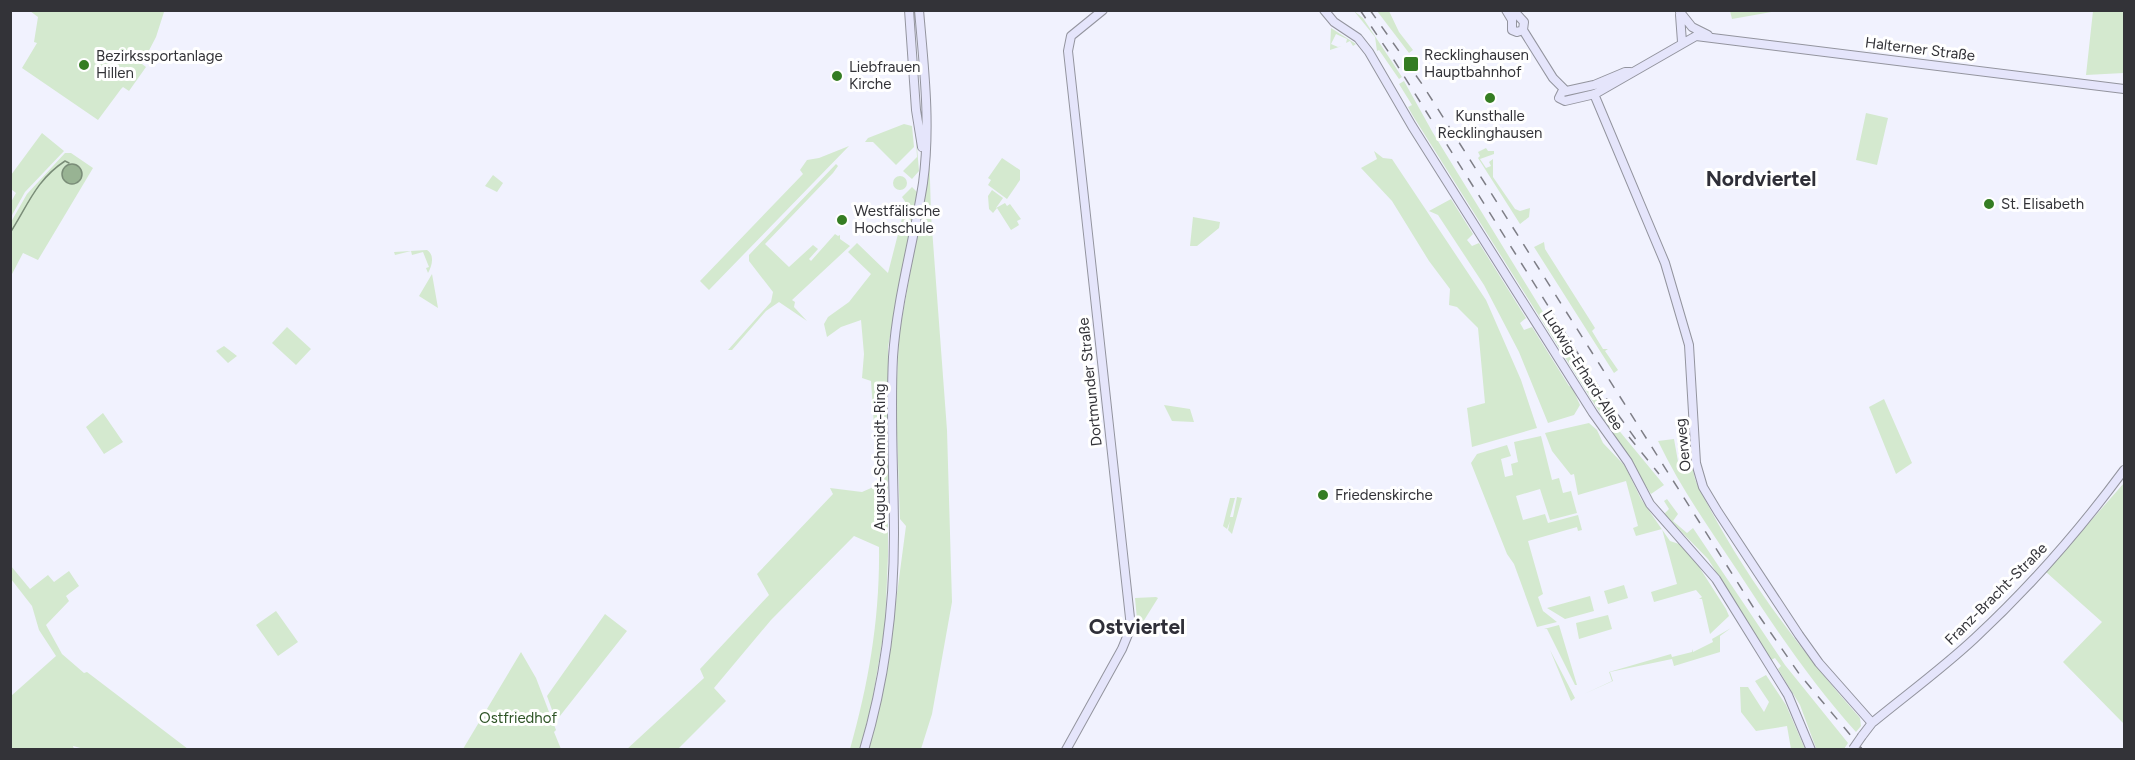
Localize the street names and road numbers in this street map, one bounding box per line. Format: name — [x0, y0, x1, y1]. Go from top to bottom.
street label: Halterner Straße — [1864, 33, 1976, 65]
street label: Ludwig-Erhard-Allee — [1539, 307, 1627, 433]
street label: Dortmunder Straße — [1074, 317, 1106, 447]
street label: August-Schmidt-Ring — [871, 383, 889, 531]
street label: Oerweg — [1671, 417, 1695, 473]
street label: Franz-Bracht-Straße — [1941, 539, 2051, 649]

